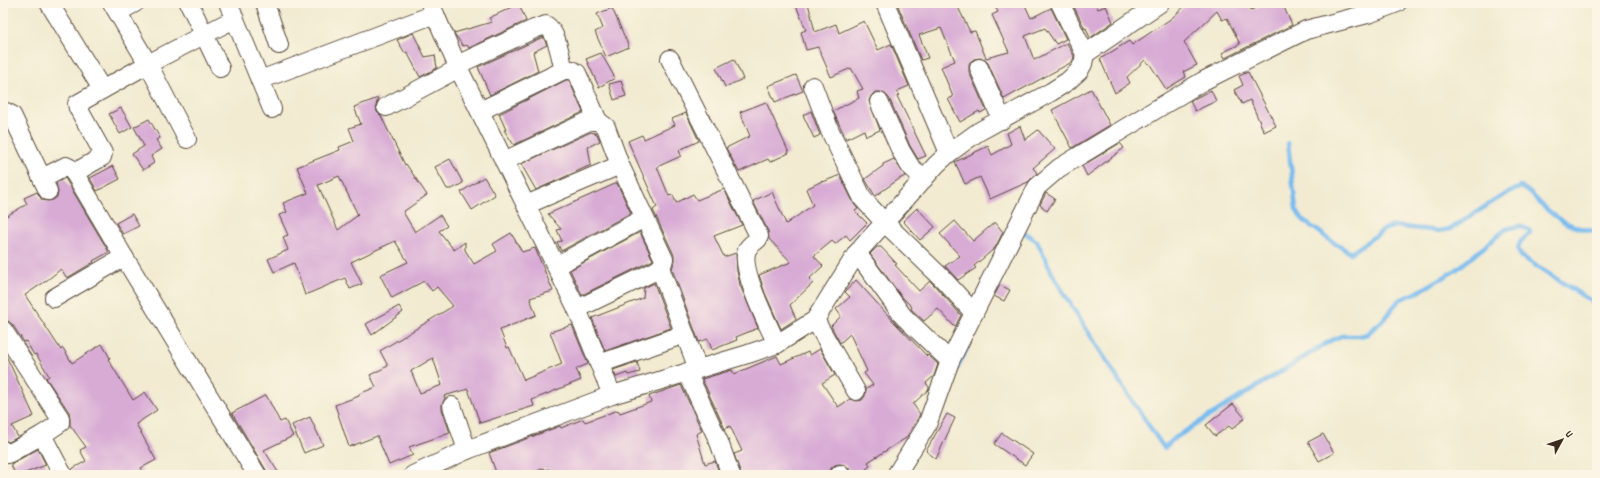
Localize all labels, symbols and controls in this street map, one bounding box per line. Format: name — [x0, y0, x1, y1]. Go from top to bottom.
north arrow — [1542, 420, 1582, 460]
text: U — [1560, 428, 1576, 442]

